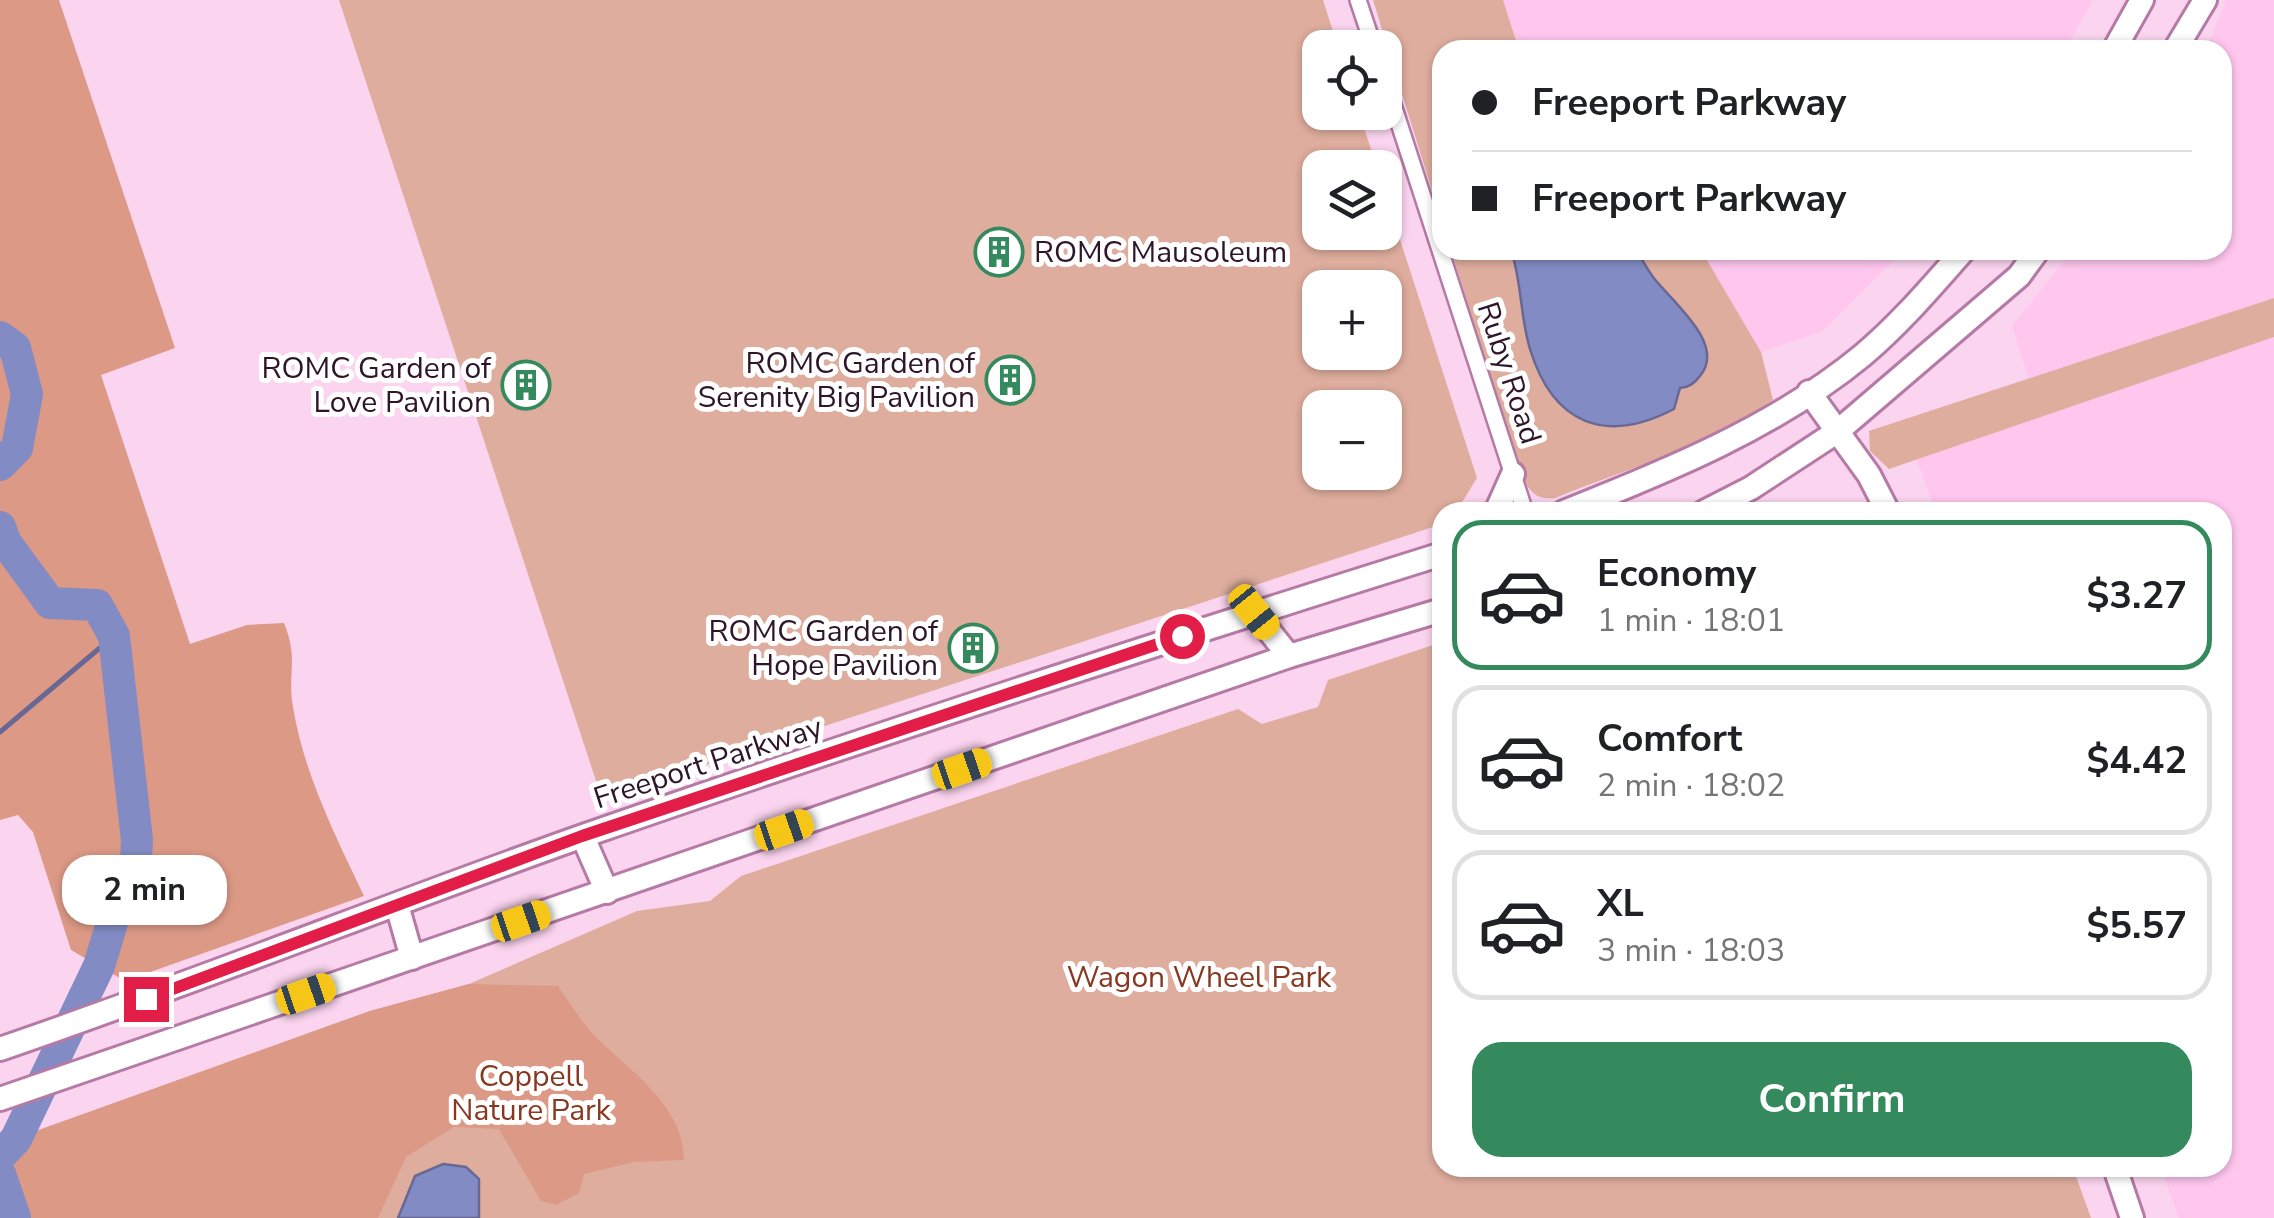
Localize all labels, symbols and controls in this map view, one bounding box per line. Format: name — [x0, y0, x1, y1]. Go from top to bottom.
map controls — [1302, 30, 1402, 490]
button: locate — [1302, 30, 1402, 130]
text: Freeport Parkway — [1532, 77, 1846, 128]
button: layers — [1302, 150, 1402, 250]
text: Freeport Parkway — [1532, 173, 1846, 224]
building icon: ROMC Mausoleum — [973, 226, 1025, 278]
place label: ROMC Mausoleum — [1034, 232, 1287, 273]
button: + — [1302, 270, 1402, 370]
street label: Ruby Road — [1467, 297, 1551, 449]
place label: ROMC Garden of Serenity Big Pavilion — [698, 343, 976, 418]
place label: ROMC Garden of Love Pavilion — [262, 348, 492, 423]
building icon: ROMC Garden of Serenity Big Pavilion — [984, 354, 1036, 406]
building icon: ROMC Garden of Love Pavilion — [500, 359, 552, 411]
button: − — [1302, 390, 1402, 490]
text: Economy — [1597, 548, 1756, 599]
icon: car — [1477, 550, 1567, 640]
text: $3.27 — [2086, 570, 2187, 621]
car — [1223, 579, 1285, 645]
text: 1 min · 18:01 — [1597, 599, 1785, 642]
place label: ROMC Garden of Hope Pavilion — [709, 611, 939, 686]
route start — [1160, 614, 1205, 659]
building icon: ROMC Garden of Hope Pavilion — [947, 622, 999, 674]
street label: Freeport Parkway — [588, 707, 828, 819]
text: Comfort — [1597, 713, 1742, 764]
icon: car — [1477, 715, 1567, 805]
text: $4.42 — [2086, 735, 2187, 786]
car — [929, 745, 995, 793]
text: 2 min · 18:02 — [1597, 764, 1785, 807]
car — [751, 806, 817, 854]
callout: 2 min — [64, 854, 228, 924]
text: 2 min — [103, 868, 186, 911]
text: XL — [1597, 878, 1644, 929]
icon: car — [1477, 880, 1567, 970]
car — [488, 897, 554, 945]
text: $5.57 — [2086, 900, 2187, 951]
text: 3 min · 18:03 — [1597, 929, 1785, 972]
park label: Wagon Wheel Park — [1067, 957, 1332, 998]
car — [273, 970, 339, 1018]
route end — [124, 977, 169, 1022]
button: Confirm — [1472, 1042, 2192, 1157]
park label: Coppell Nature Park — [451, 1056, 612, 1131]

